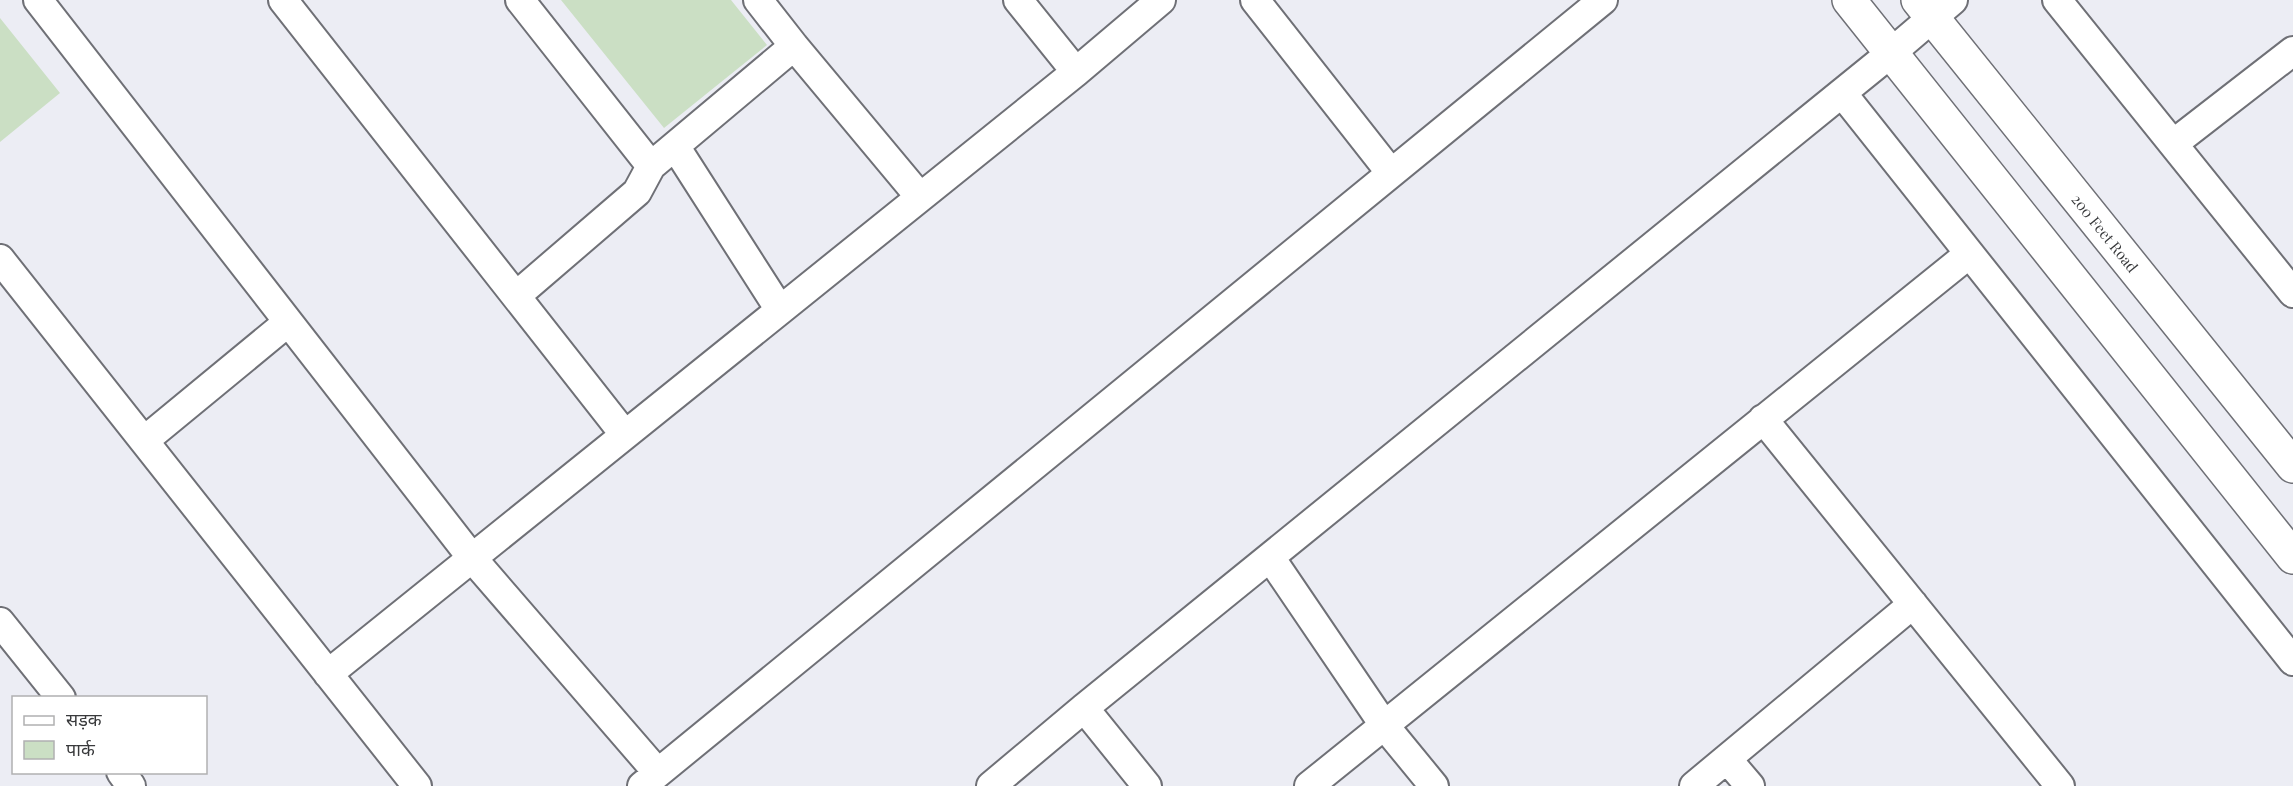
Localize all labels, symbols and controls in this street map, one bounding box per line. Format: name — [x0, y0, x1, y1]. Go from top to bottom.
street label: 200 Feet Road — [2067, 190, 2143, 276]
legend — [12, 696, 207, 774]
text: सड़क — [66, 707, 103, 731]
text: पार्क — [66, 737, 96, 761]

